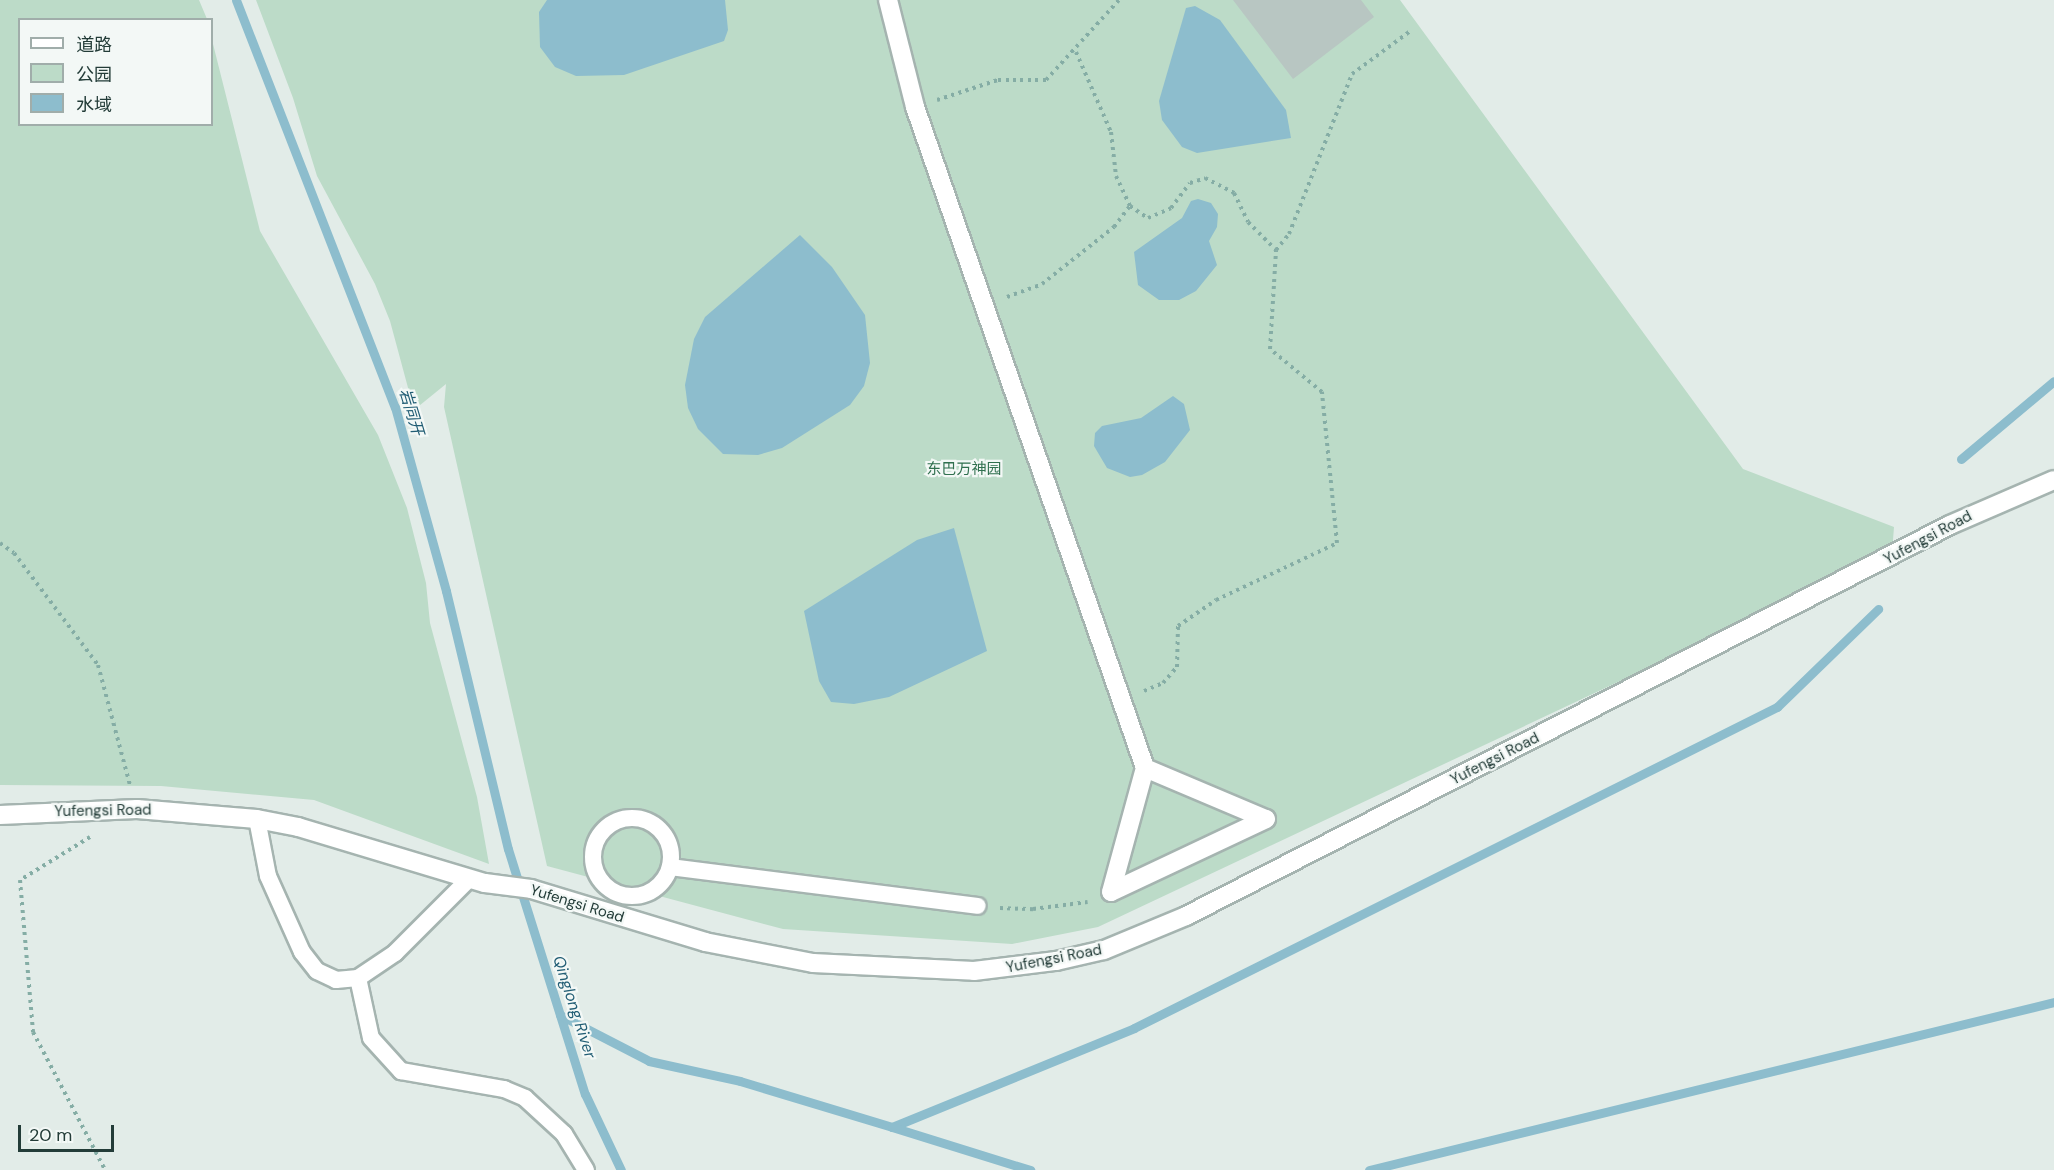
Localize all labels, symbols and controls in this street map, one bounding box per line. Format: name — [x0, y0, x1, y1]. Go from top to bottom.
legend — [18, 18, 213, 126]
text: 道路 — [76, 33, 112, 57]
text: 公园 — [76, 63, 112, 87]
text: 水域 — [76, 93, 112, 117]
water label: 岩同开 — [395, 386, 427, 438]
park label: 东巴万神园 — [927, 461, 1001, 479]
street label: Yufengsi Road — [1881, 507, 1975, 569]
street label: Yufengsi Road — [1448, 729, 1542, 789]
street label: Yufengsi Road — [54, 801, 152, 821]
street label: Yufengsi Road — [528, 881, 626, 927]
street label: Yufengsi Road — [1005, 941, 1103, 977]
water label: Qinglong River — [548, 953, 600, 1061]
scale bar — [21, 1113, 117, 1151]
text: 20 m — [29, 1123, 72, 1147]

